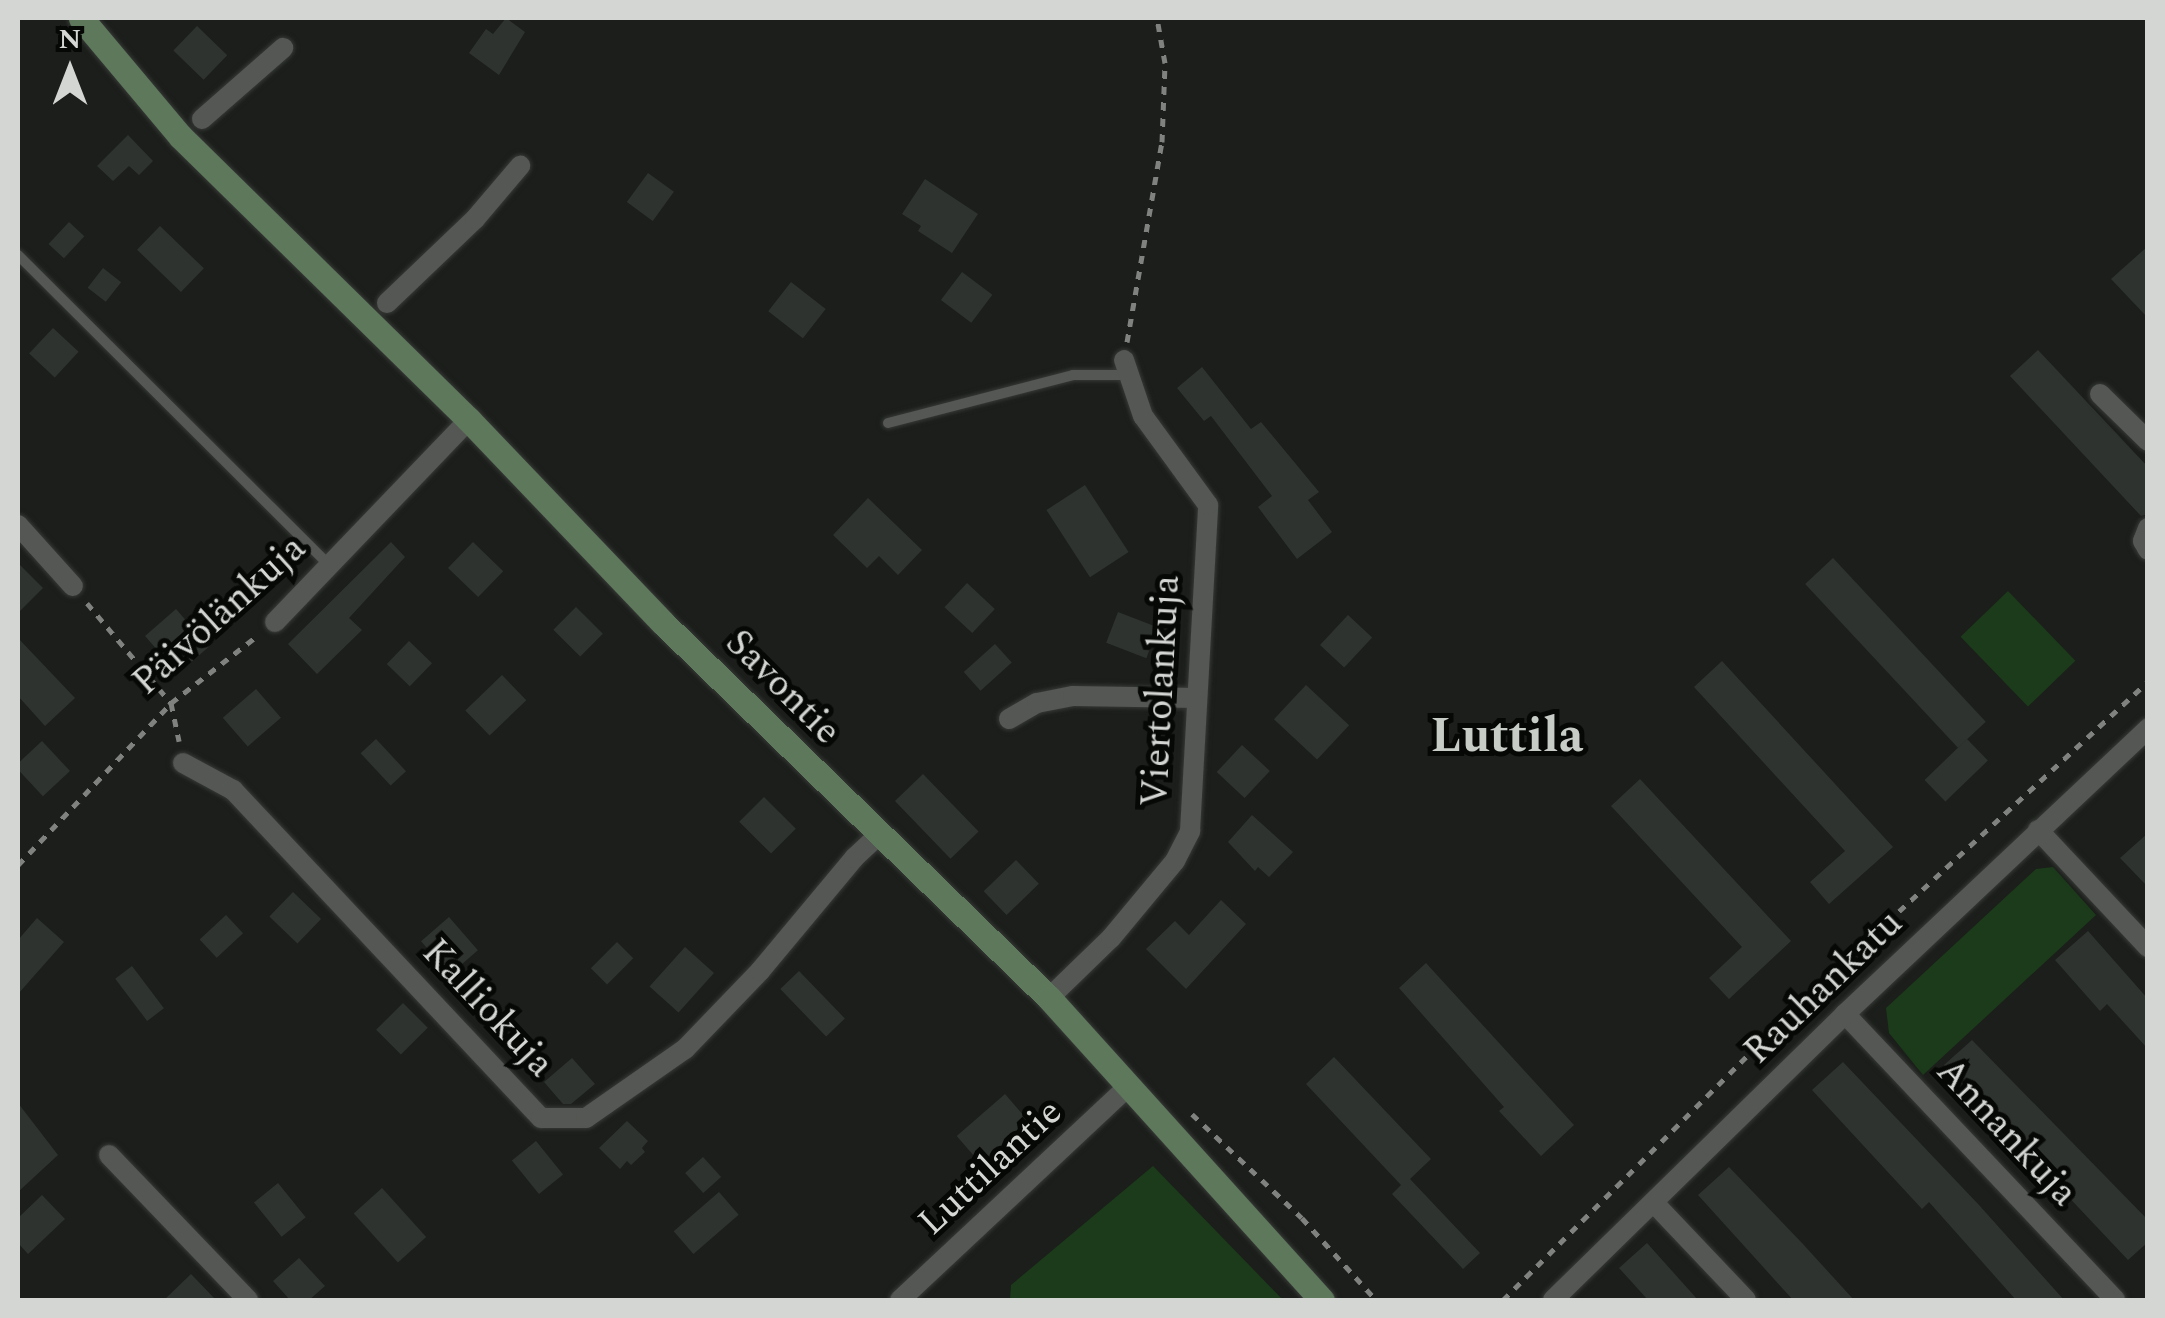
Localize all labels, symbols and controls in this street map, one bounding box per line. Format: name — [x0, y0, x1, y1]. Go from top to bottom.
text: N — [59, 18, 81, 61]
north arrow — [20, 20, 120, 120]
street label: Päivölänkuja — [124, 526, 316, 706]
street label: Viertolankuja — [1133, 574, 1191, 808]
street label: Savontie — [715, 621, 849, 755]
district label: Luttila — [1431, 708, 1583, 766]
street label: Rauhankatu — [1736, 901, 1912, 1075]
street label: Kalliokuja — [412, 930, 562, 1088]
street label: Annankuja — [1926, 1049, 2086, 1217]
street label: Luttilantie — [910, 1090, 1072, 1246]

